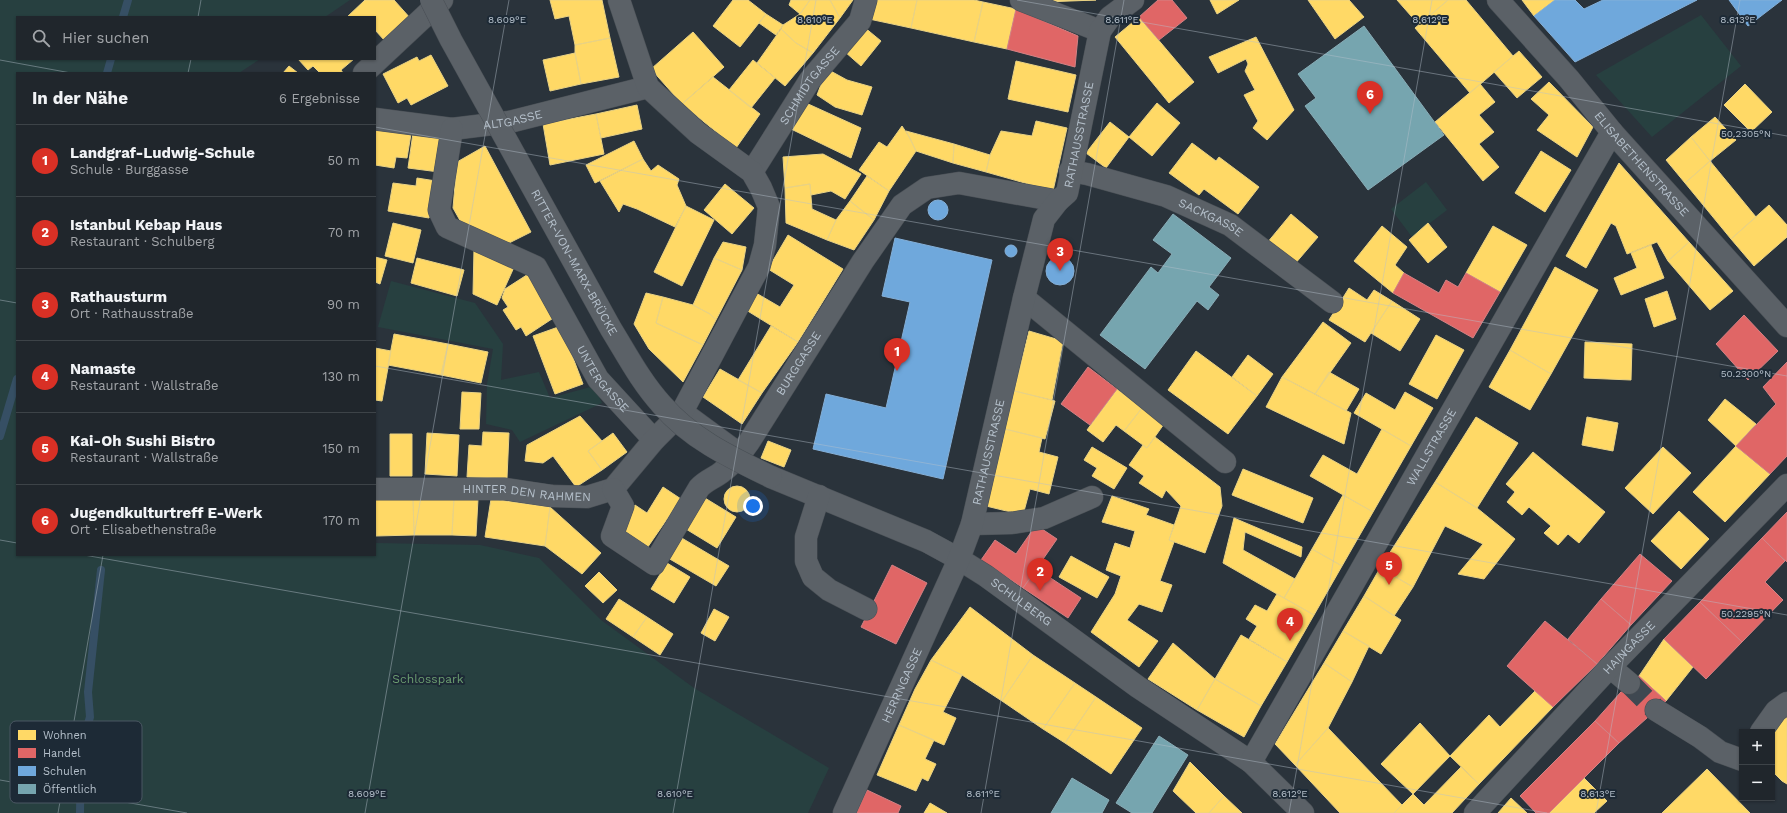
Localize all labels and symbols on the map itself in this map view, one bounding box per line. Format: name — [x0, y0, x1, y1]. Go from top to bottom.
text: 8.609°E — [488, 14, 526, 25]
text: 8.610°E — [797, 14, 833, 25]
text: 8.611°E — [1105, 14, 1139, 25]
text: 8.612°E — [1412, 14, 1448, 25]
text: 8.613°E — [1720, 14, 1756, 25]
street label: SCHMIDTGASSE — [777, 43, 843, 127]
street label: RATHAUSSTRASSE — [1061, 80, 1097, 189]
pin: 6 — [1357, 81, 1383, 114]
street label: ALTGASSE — [482, 107, 544, 132]
street label: ELISABETHENSTRASSE — [1591, 109, 1692, 220]
text: 50.2305°N — [1721, 128, 1771, 139]
street label: RITTER-VON-MARX-BRÜCKE — [528, 187, 621, 339]
street label: SACKGASSE — [1176, 196, 1246, 240]
pin: 3 — [1047, 238, 1073, 271]
street label: BURGGASSE — [773, 329, 824, 398]
pin: 1 — [884, 338, 910, 371]
street label: UNTERGASSE — [574, 343, 632, 415]
text: 50.2300°N — [1721, 368, 1771, 379]
street label: RATHAUSSTRASSE — [970, 397, 1008, 506]
street label: WALLSTRASSE — [1404, 406, 1459, 488]
street label: HINTER DEN RAHMEN — [463, 482, 591, 504]
your location — [743, 496, 763, 516]
pin: 5 — [1376, 552, 1402, 585]
pin: 2 — [1027, 558, 1053, 591]
street label: SCHULBERG — [988, 575, 1055, 629]
pin: 4 — [1277, 608, 1303, 641]
text: 50.2295°N — [1721, 608, 1771, 619]
street label: HAINGASSE — [1600, 618, 1658, 677]
street label: HERRNGASSE — [879, 645, 925, 725]
park label: Schlosspark — [392, 672, 464, 686]
legend — [10, 721, 142, 803]
text: Wohnen — [43, 729, 87, 742]
text: Handel — [43, 747, 81, 760]
text: Schulen — [43, 765, 86, 778]
text: Öffentlich — [43, 782, 97, 796]
text: 8.609°E — [348, 788, 386, 799]
text: 8.610°E — [657, 788, 693, 799]
text: 8.611°E — [966, 788, 1000, 799]
text: 8.612°E — [1272, 788, 1308, 799]
text: 8.613°E — [1580, 788, 1616, 799]

